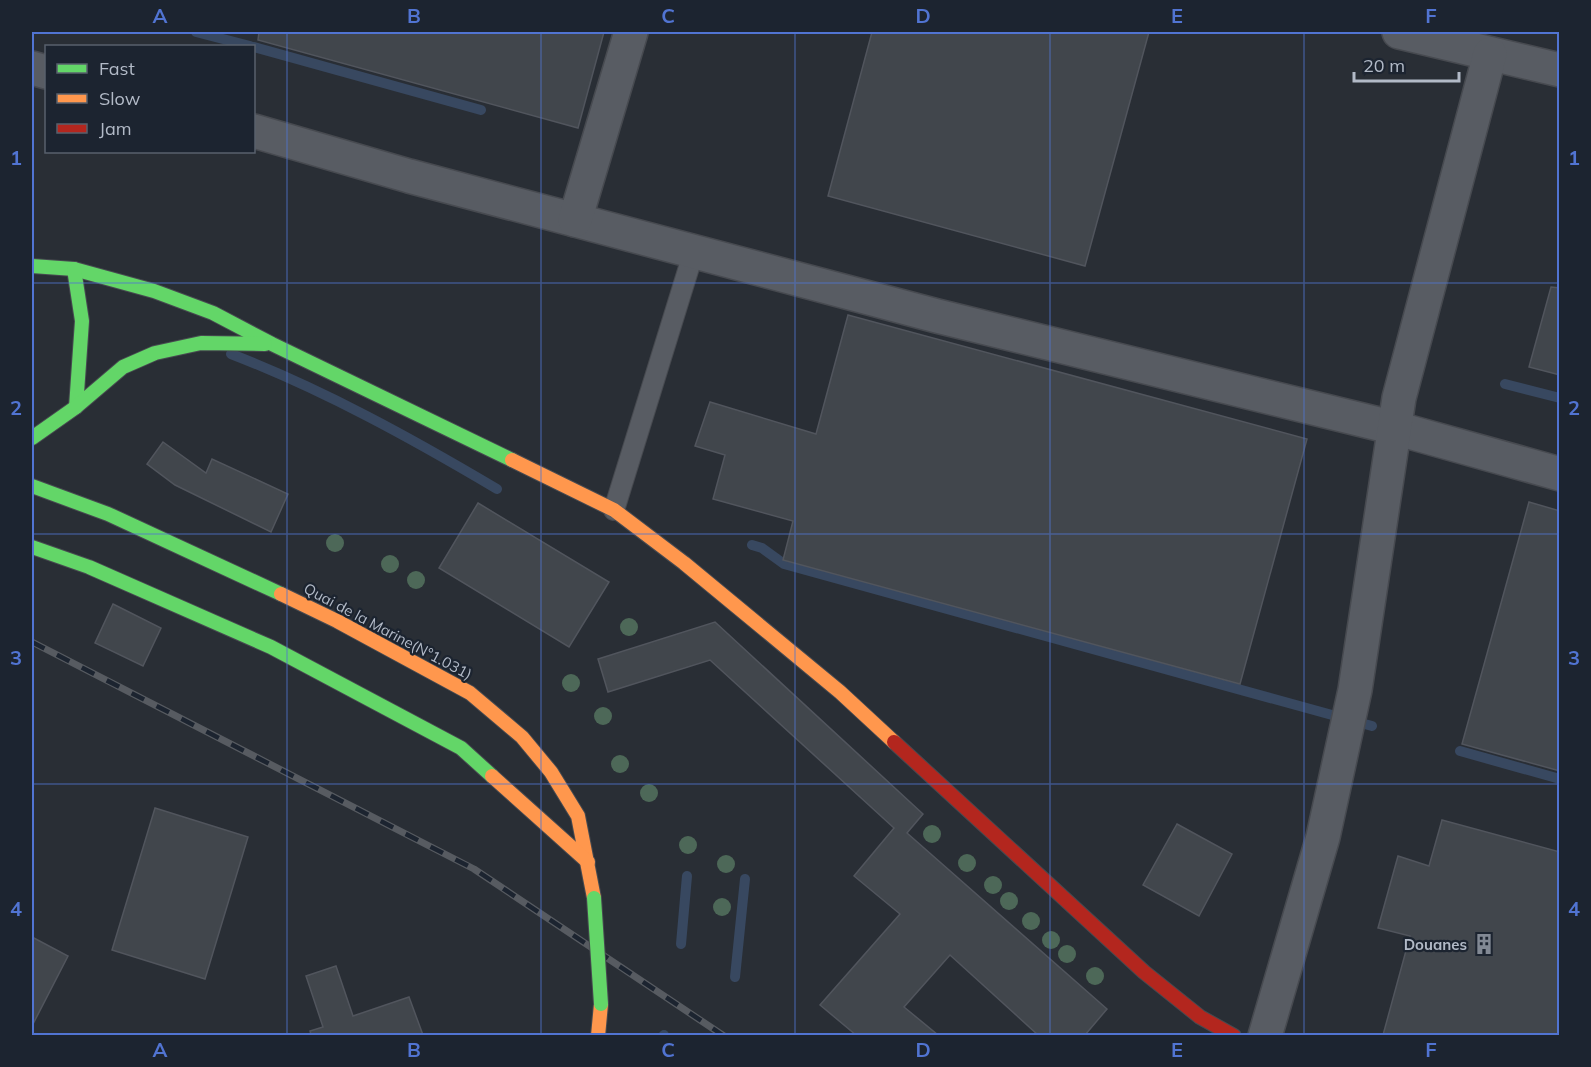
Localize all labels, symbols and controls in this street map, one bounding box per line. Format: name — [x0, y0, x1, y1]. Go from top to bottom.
text: A — [153, 3, 168, 28]
text: B — [407, 3, 421, 28]
text: C — [661, 3, 675, 28]
text: D — [915, 3, 931, 28]
text: E — [1171, 3, 1183, 28]
text: F — [1425, 3, 1437, 28]
legend — [45, 45, 255, 153]
scale bar — [1354, 45, 1459, 83]
text: 20 m — [1363, 54, 1405, 77]
text: Fast — [99, 57, 135, 80]
text: Slow — [99, 87, 141, 110]
text: Jam — [99, 117, 132, 140]
text: 1 — [10, 145, 22, 170]
text: 1 — [1568, 145, 1580, 170]
text: 2 — [10, 395, 22, 420]
text: 2 — [1568, 395, 1580, 420]
street label: Quai de la Marine(N°1.031) — [301, 579, 475, 683]
text: 3 — [10, 645, 22, 670]
text: 3 — [1568, 645, 1580, 670]
text: 4 — [10, 896, 22, 921]
text: 4 — [1568, 896, 1580, 921]
building icon: Douanes — [1472, 932, 1496, 956]
place label: Douanes — [1404, 935, 1467, 954]
text: A — [153, 1037, 168, 1062]
text: B — [407, 1037, 421, 1062]
text: C — [661, 1037, 675, 1062]
text: D — [915, 1037, 931, 1062]
text: E — [1171, 1037, 1183, 1062]
text: F — [1425, 1037, 1437, 1062]

